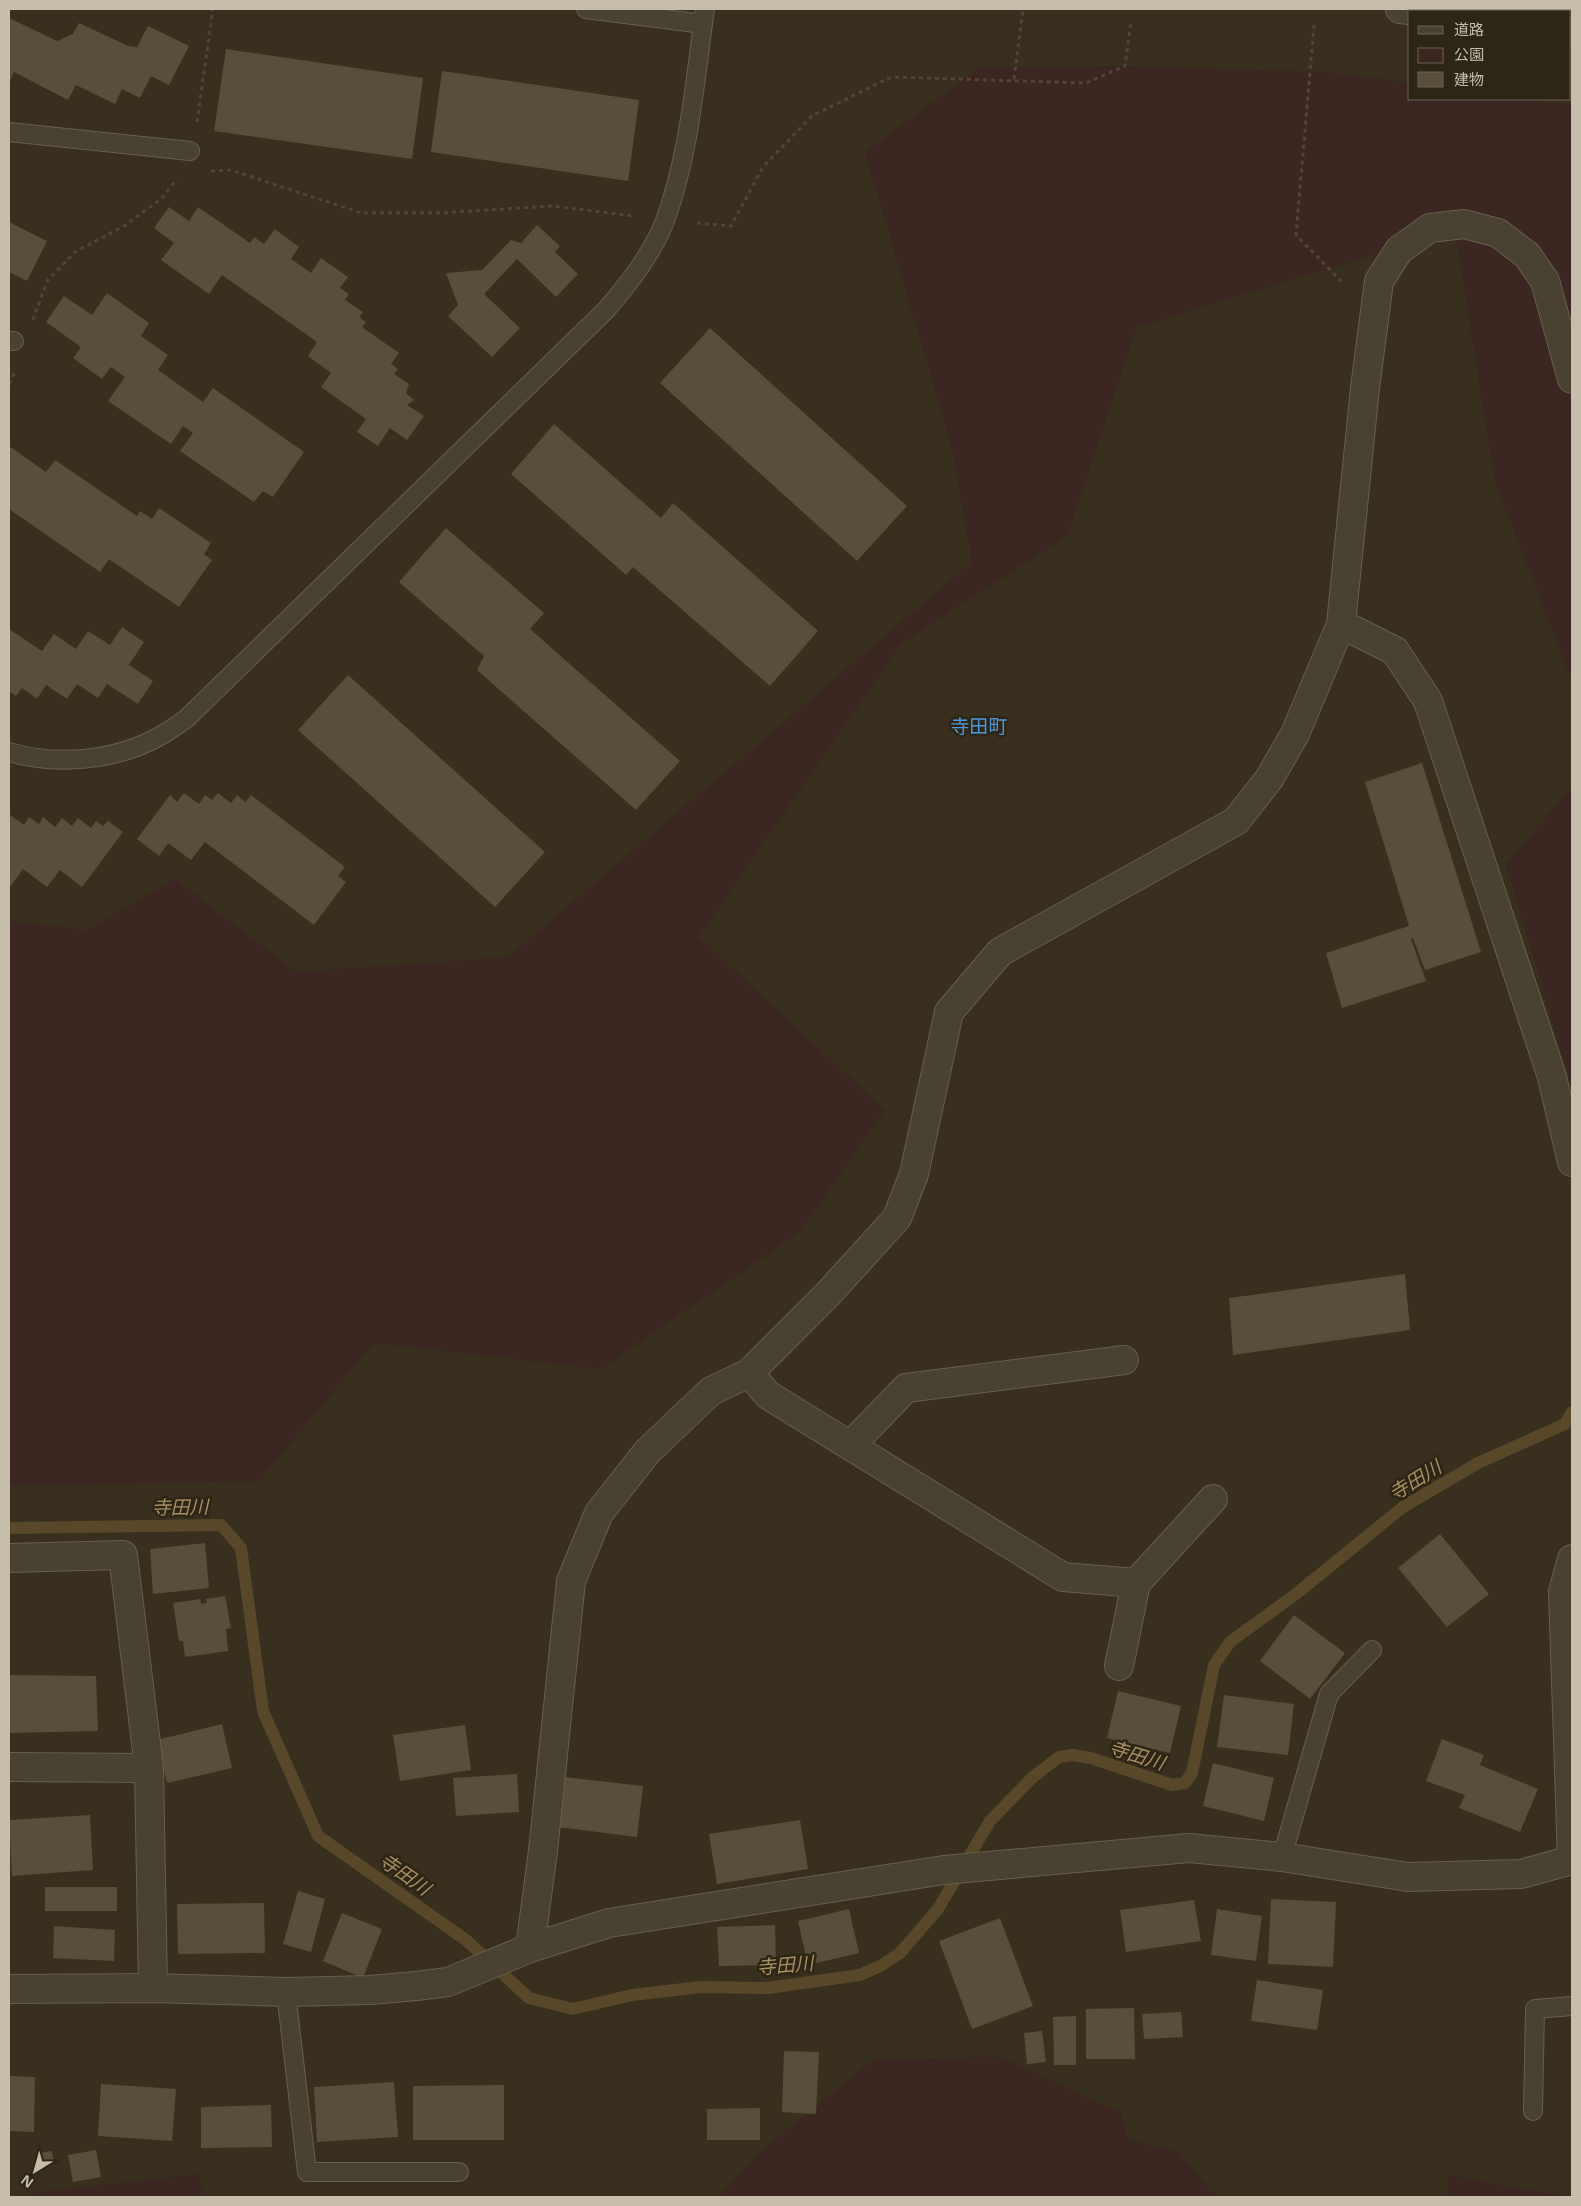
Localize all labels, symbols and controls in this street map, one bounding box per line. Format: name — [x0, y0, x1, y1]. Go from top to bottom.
legend — [1408, 10, 1571, 100]
text: 道路 — [1454, 19, 1484, 39]
text: 公園 — [1454, 44, 1484, 64]
text: 建物 — [1454, 69, 1484, 89]
district label: 寺田町 — [950, 713, 1008, 739]
water label: 寺田川 — [1384, 1453, 1448, 1506]
water label: 寺田川 — [151, 1493, 211, 1520]
water label: 寺田川 — [1106, 1734, 1170, 1776]
water label: 寺田川 — [374, 1847, 437, 1902]
water label: 寺田川 — [755, 1949, 817, 1980]
north arrow — [10, 2146, 60, 2196]
text: N — [17, 2171, 37, 2193]

